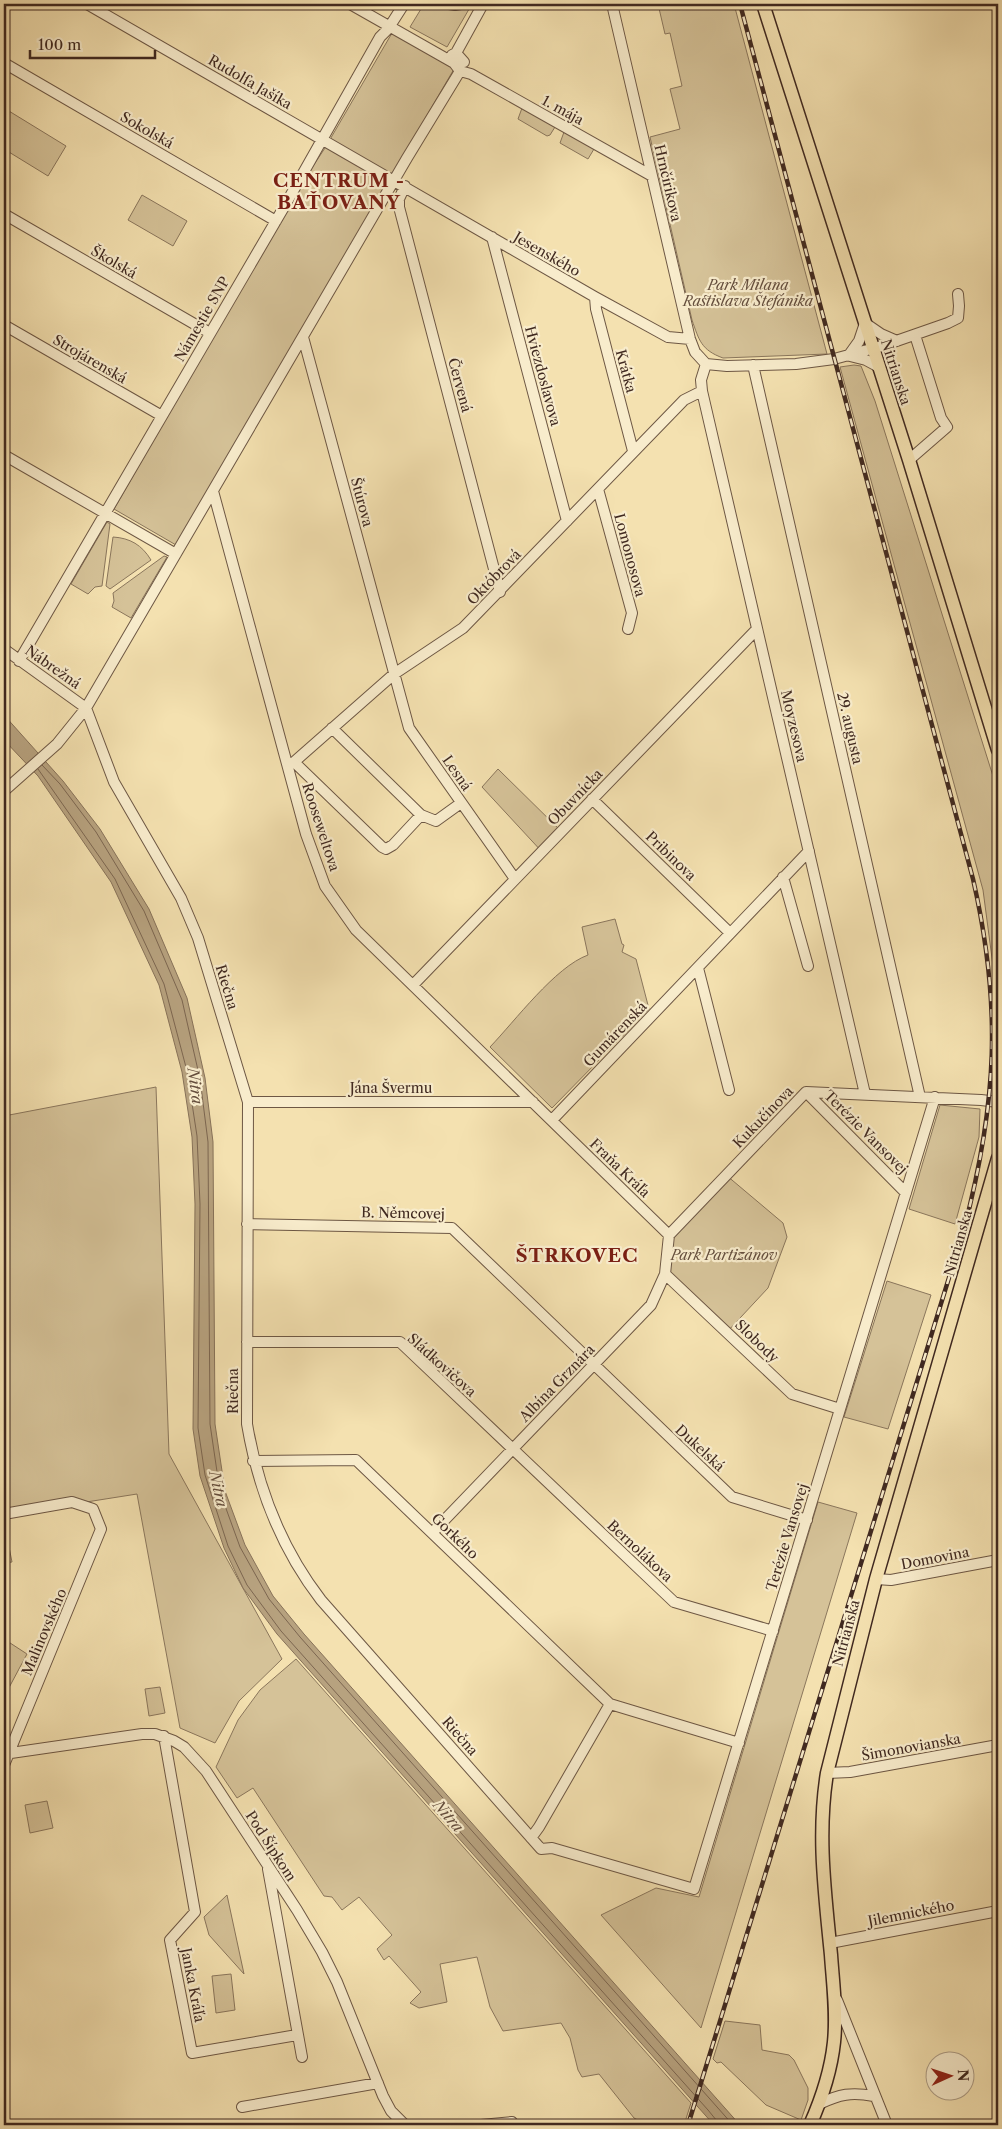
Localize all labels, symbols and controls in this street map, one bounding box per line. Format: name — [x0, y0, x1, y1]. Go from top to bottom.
scale bar — [30, 28, 155, 60]
text: 100 m — [38, 35, 81, 54]
street label: Rudolfa Jašíka — [205, 51, 296, 114]
street label: 1. mája — [539, 91, 588, 129]
street label: Sokolská — [117, 108, 177, 153]
street label: Hrnčírikova — [650, 143, 686, 224]
district label: CENTRUM - BAŤOVANY — [273, 169, 405, 214]
street label: Jesenského — [509, 227, 584, 280]
street label: Školská — [88, 241, 141, 283]
street label: Námestie SNP — [170, 273, 234, 365]
park label: Park Milana Rastislava Štefánika — [682, 276, 814, 310]
street label: Hviezdoslavova — [521, 324, 565, 429]
street label: Strojárenská — [50, 331, 131, 388]
street label: Nitrianska — [877, 337, 915, 408]
street label: Krátka — [612, 347, 641, 395]
street label: Červená — [444, 356, 477, 415]
street label: Štúrova — [347, 475, 378, 529]
street label: Lomonosova — [610, 511, 650, 599]
street label: Októbrová — [463, 545, 525, 608]
street label: Nábrežná — [22, 641, 85, 693]
street label: Moyzesova — [777, 688, 811, 765]
street label: 29. augusta — [833, 690, 867, 766]
street label: Lesná — [438, 752, 476, 795]
street label: Obuvnícka — [544, 765, 607, 829]
street label: Rooseweltova — [298, 781, 344, 874]
street label: Pribinova — [642, 827, 701, 885]
street label: Riečna — [212, 962, 243, 1012]
street label: Gumárenská — [579, 997, 651, 1070]
water label: Nitra — [183, 1065, 207, 1106]
street label: Jána Švermu — [348, 1078, 433, 1097]
street label: Kukučínova — [729, 1082, 797, 1152]
street label: Terézie Vansovej — [820, 1086, 912, 1178]
street label: Fraňa Kráľa — [586, 1135, 655, 1202]
street label: B. Němcovej — [361, 1203, 445, 1223]
street label: Nitrianska — [940, 1207, 976, 1278]
district label: ŠTRKOVEC — [515, 1243, 639, 1267]
park label: Park Partizánov — [670, 1246, 778, 1264]
street label: Slobody — [731, 1316, 783, 1366]
street label: Sládkovičova — [404, 1329, 481, 1401]
street label: Albína Grznára — [515, 1340, 599, 1426]
street label: Riečna — [224, 1367, 242, 1414]
street label: Dukelská — [672, 1421, 729, 1476]
water label: Nitra — [205, 1468, 232, 1509]
street label: Terézie Vansovej — [762, 1481, 812, 1593]
street label: Gorkého — [428, 1509, 482, 1563]
street label: Bernolákova — [604, 1516, 677, 1586]
street label: Domovina — [899, 1542, 971, 1573]
street label: Malinovského — [18, 1586, 70, 1678]
street label: Nitrianska — [828, 1597, 864, 1668]
street label: Riečna — [438, 1713, 482, 1760]
street label: Šimonovianska — [860, 1728, 963, 1765]
water label: Nitra — [428, 1795, 468, 1836]
street label: Pod Šípkom — [242, 1807, 301, 1885]
street label: Jilemnického — [864, 1896, 956, 1931]
street label: Janka Kráľa — [177, 1944, 209, 2024]
north arrow — [924, 2052, 974, 2102]
text: N — [954, 2069, 972, 2082]

